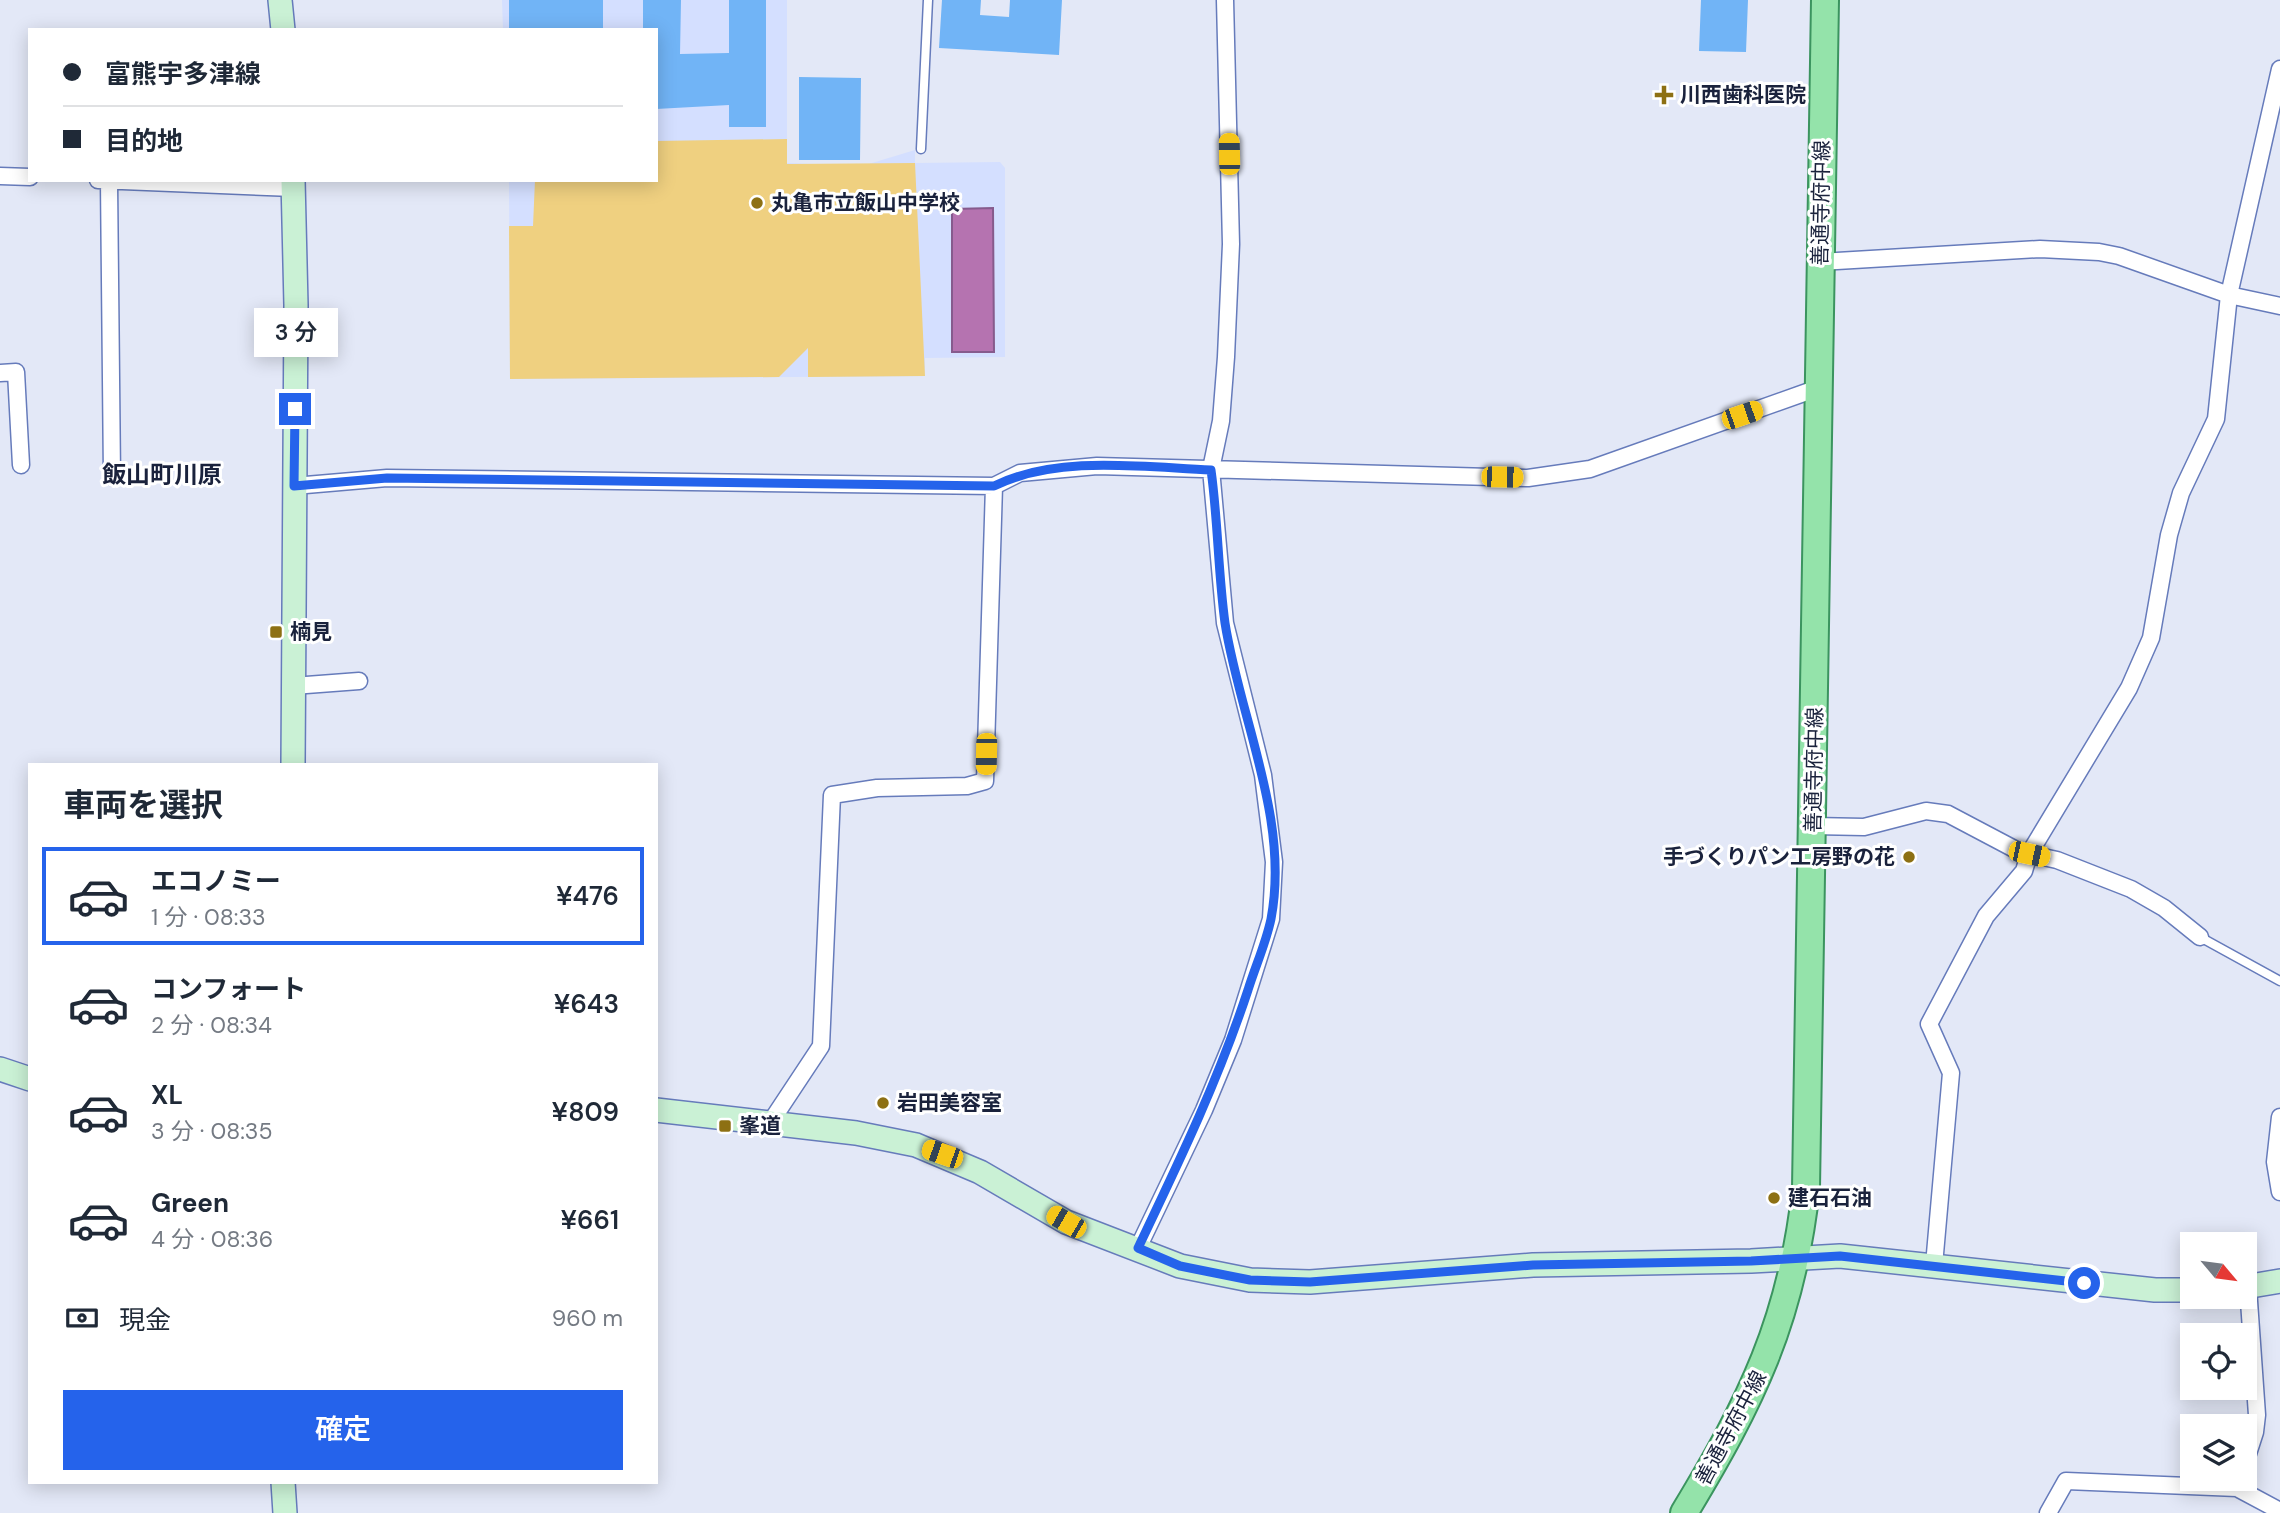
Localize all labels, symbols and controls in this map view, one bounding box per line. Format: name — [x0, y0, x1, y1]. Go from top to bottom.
text: 富熊宇多津線 — [105, 57, 261, 91]
place label: 川西歯科医院 — [1680, 81, 1806, 109]
marker: 川西歯科医院 — [1654, 85, 1674, 105]
text: 目的地 — [105, 124, 183, 158]
car — [1219, 133, 1240, 175]
street label: 善通寺府中線 — [1806, 140, 1836, 266]
place label: 丸亀市立飯山中学校 — [771, 189, 960, 217]
marker: 丸亀市立飯山中学校 — [749, 195, 765, 211]
callout: 3 分 — [253, 308, 337, 356]
text: 3 分 — [275, 317, 317, 347]
route end — [279, 393, 311, 425]
car — [1719, 398, 1766, 432]
district label: 飯山町川原 — [102, 459, 222, 490]
car — [1481, 466, 1524, 488]
place label: 楠見 — [290, 618, 332, 646]
marker: 楠見 — [268, 624, 284, 640]
street label: 善通寺府中線 — [1799, 707, 1829, 833]
car — [976, 733, 997, 775]
text: 車両を選択 — [63, 784, 223, 826]
car — [2007, 839, 2052, 869]
place label: 手づくりパン工房野の花 — [1663, 843, 1895, 871]
marker: 手づくりパン工房野の花 — [1901, 849, 1917, 865]
text: エコノミー — [151, 864, 281, 898]
icon: car — [67, 865, 130, 928]
text: ¥476 — [556, 879, 619, 913]
text: 1 分 · 08:33 — [151, 902, 266, 932]
text: コンフォート — [151, 972, 306, 1006]
icon: car — [67, 973, 130, 1036]
text: ¥643 — [554, 987, 619, 1021]
text: 2 分 · 08:34 — [151, 1010, 272, 1040]
text: XL — [151, 1078, 183, 1112]
icon: car — [67, 1081, 130, 1144]
place label: 岩田美容室 — [897, 1089, 1002, 1117]
text: ¥809 — [552, 1095, 619, 1129]
marker: 岩田美容室 — [875, 1095, 891, 1111]
place label: 峯道 — [739, 1112, 781, 1140]
text: 3 分 · 08:35 — [151, 1116, 273, 1146]
marker: 峯道 — [717, 1118, 733, 1134]
car — [919, 1137, 966, 1171]
place label: 建石石油 — [1788, 1184, 1872, 1212]
text: Green — [151, 1186, 229, 1220]
icon: car — [67, 1189, 130, 1252]
marker: 建石石油 — [1766, 1190, 1782, 1206]
car — [1043, 1202, 1090, 1242]
text: ¥661 — [560, 1203, 619, 1237]
text: 4 分 · 08:36 — [151, 1224, 273, 1254]
north arrow — [2180, 1232, 2258, 1309]
map controls — [2180, 1232, 2257, 1491]
route start — [2068, 1267, 2100, 1299]
icon: cash — [63, 1299, 101, 1337]
text: 現金 — [119, 1303, 171, 1337]
text: 960 m — [552, 1303, 623, 1333]
button: locate — [2180, 1323, 2257, 1400]
street label: 善通寺府中線 — [1689, 1366, 1773, 1490]
button: 確定 — [63, 1390, 623, 1470]
button: layers — [2180, 1414, 2257, 1491]

